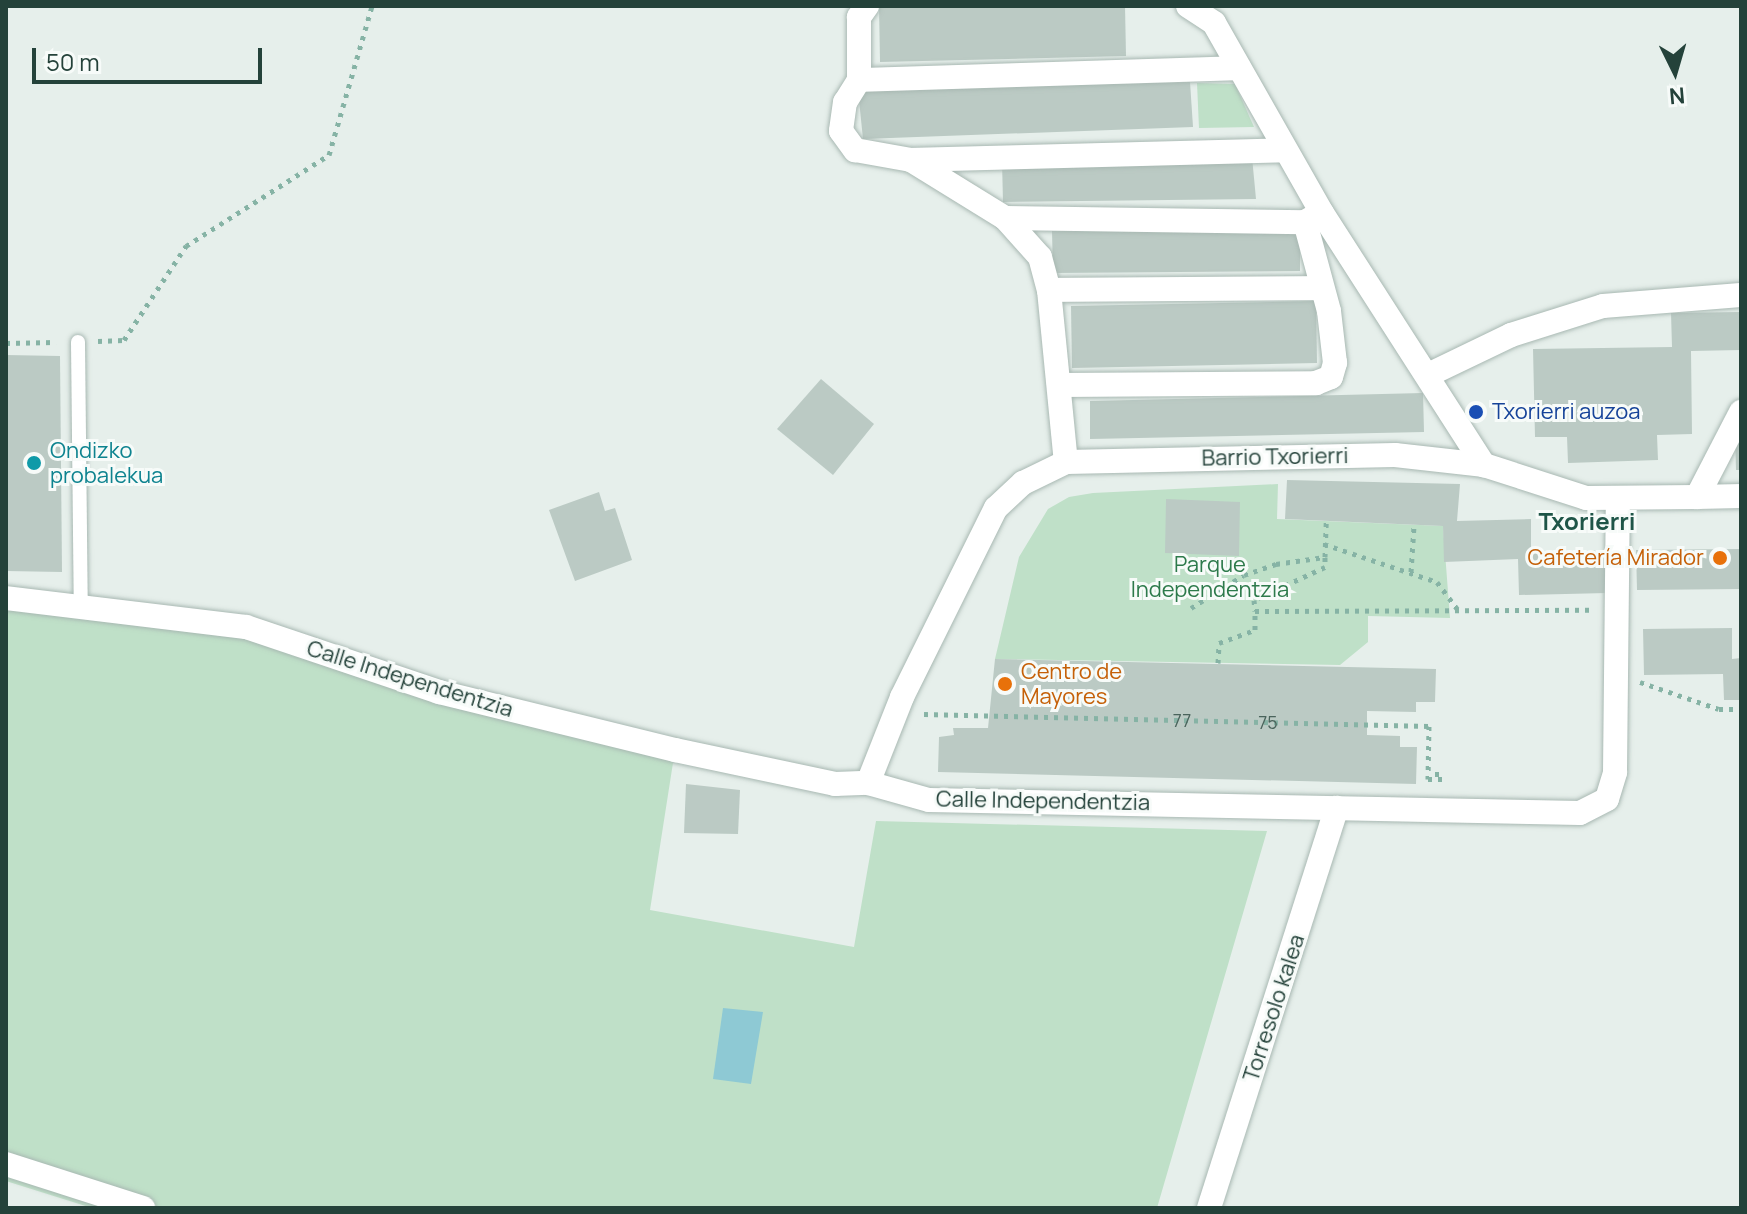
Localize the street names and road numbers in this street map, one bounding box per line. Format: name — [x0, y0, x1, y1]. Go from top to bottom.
street label: Barrio Txorierri — [1201, 443, 1349, 471]
street label: Calle Independentzia — [304, 635, 516, 723]
street label: Calle Independentzia — [936, 786, 1150, 816]
street label: Torresolo kalea — [1238, 931, 1310, 1085]

